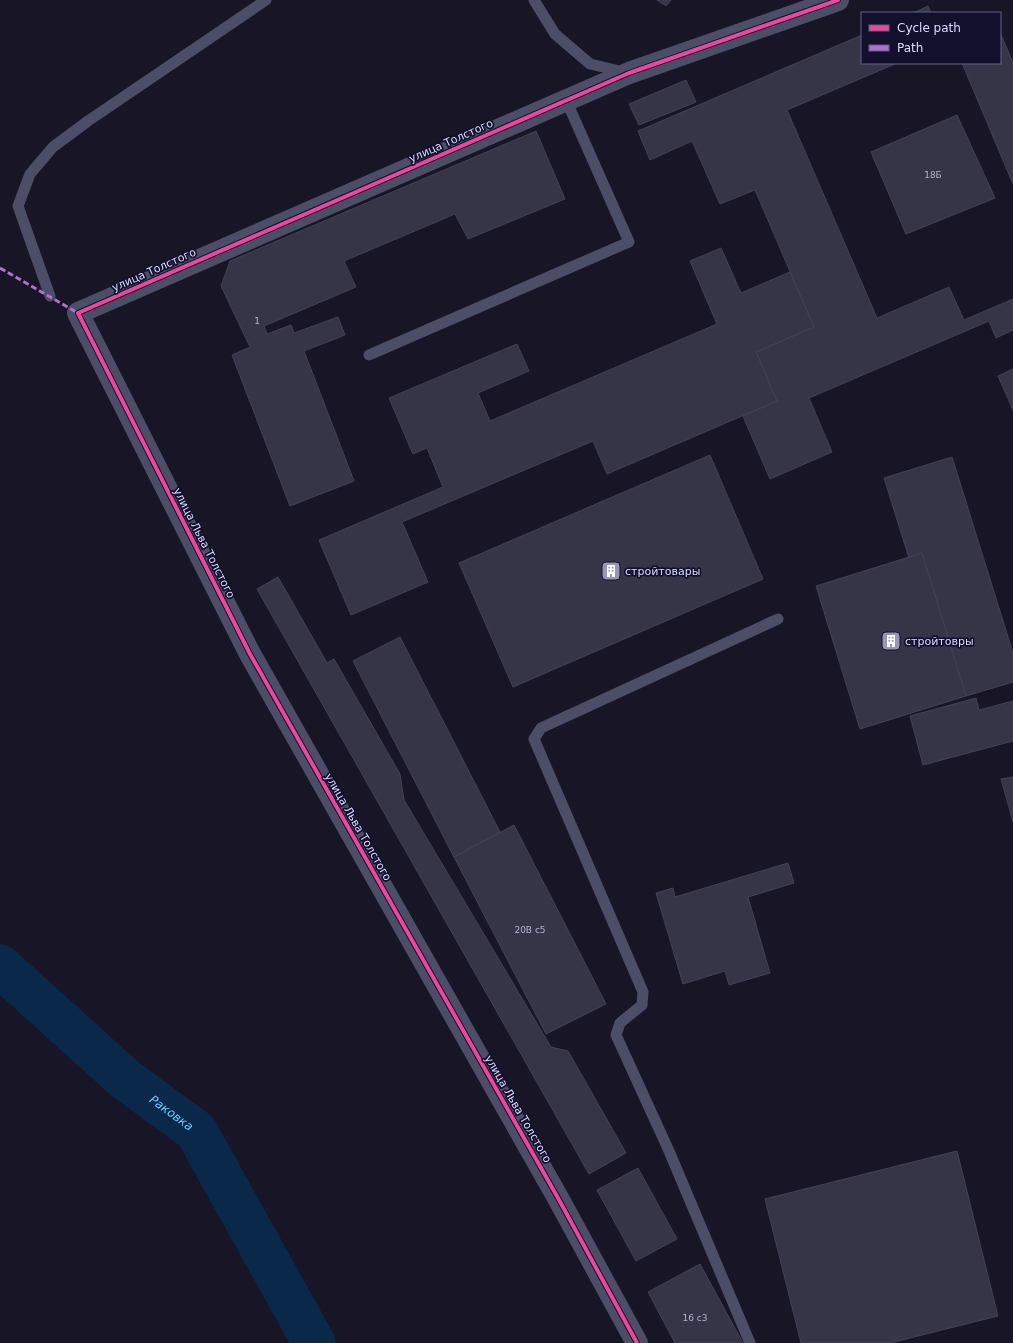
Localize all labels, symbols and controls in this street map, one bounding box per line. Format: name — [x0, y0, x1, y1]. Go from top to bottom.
legend — [861, 12, 1001, 64]
text: Cycle path — [897, 21, 961, 35]
text: Path — [897, 41, 923, 55]
street label: улица Толстого — [407, 117, 495, 165]
house number: 18Б — [924, 170, 942, 180]
street label: улица Толстого — [110, 246, 198, 294]
house number: 1 — [254, 316, 260, 326]
street label: улица Льва Толстого — [170, 486, 238, 601]
building icon: стройтовары — [600, 560, 622, 582]
place label: стройтовары — [625, 565, 700, 578]
building icon: стройтовры — [880, 630, 902, 652]
place label: стройтовры — [905, 635, 974, 648]
street label: улица Льва Толстого — [322, 771, 394, 883]
house number: 20В с5 — [514, 925, 546, 935]
street label: улица Льва Толстого — [482, 1053, 554, 1165]
water label: Раковка — [147, 1092, 196, 1134]
house number: 16 с3 — [683, 1313, 708, 1323]

